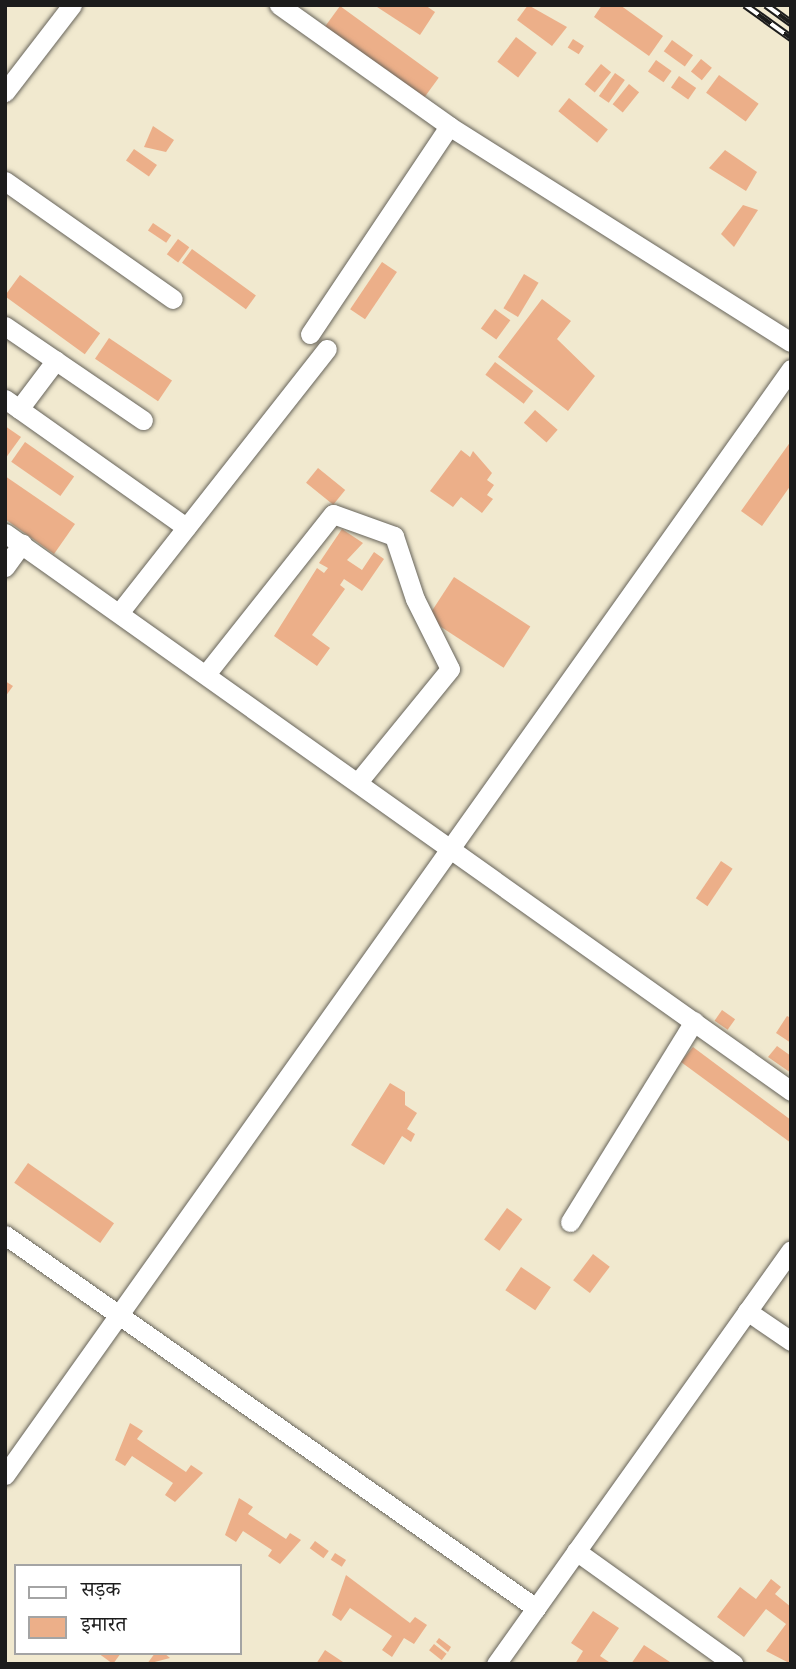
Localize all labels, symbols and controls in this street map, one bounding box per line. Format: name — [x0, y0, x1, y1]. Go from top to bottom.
legend — [14, 1564, 242, 1655]
text: सड़क — [81, 1576, 120, 1603]
text: इमारत — [81, 1611, 127, 1638]

